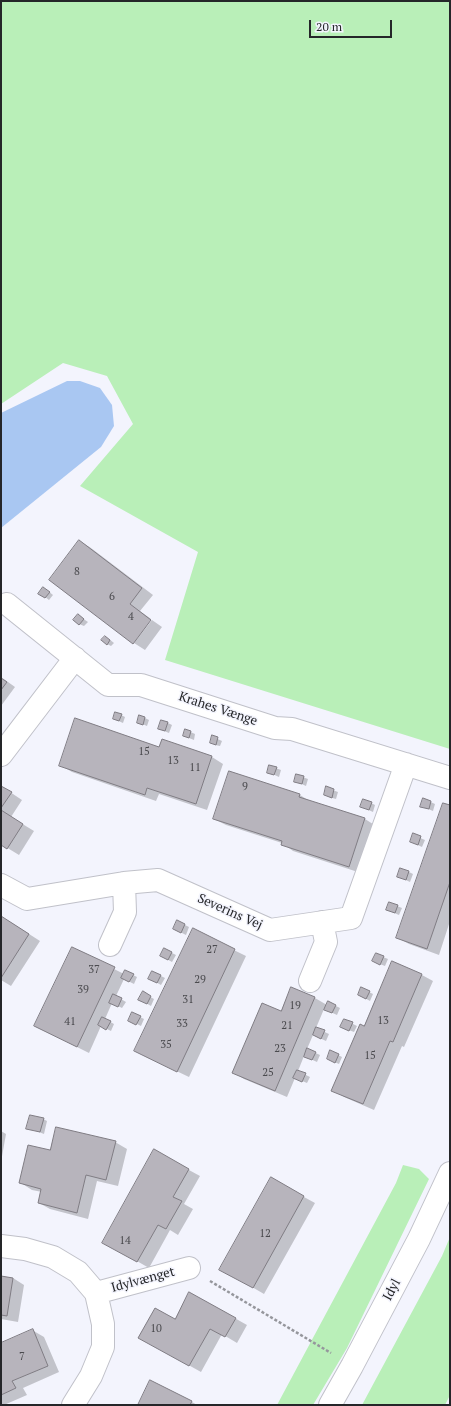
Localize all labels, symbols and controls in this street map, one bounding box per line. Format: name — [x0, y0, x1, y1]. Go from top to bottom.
scale bar — [311, 12, 394, 38]
text: 20 m — [316, 19, 342, 34]
house number: 8 — [74, 565, 80, 579]
house number: 6 — [109, 590, 115, 604]
house number: 4 — [128, 610, 134, 624]
street label: Krahes Vænge — [177, 689, 259, 729]
house number: 15 — [138, 745, 150, 759]
house number: 13 — [167, 754, 179, 768]
house number: 11 — [189, 761, 201, 775]
house number: 9 — [242, 780, 248, 794]
street label: Severins Vej — [195, 891, 265, 933]
house number: 27 — [206, 943, 218, 957]
house number: 37 — [88, 963, 100, 977]
house number: 29 — [194, 973, 206, 987]
house number: 39 — [77, 983, 89, 997]
house number: 31 — [182, 993, 194, 1007]
house number: 19 — [289, 999, 301, 1013]
house number: 13 — [377, 1014, 389, 1028]
house number: 41 — [64, 1015, 76, 1029]
house number: 33 — [176, 1017, 188, 1031]
house number: 21 — [281, 1019, 293, 1033]
house number: 35 — [160, 1038, 172, 1052]
house number: 23 — [274, 1042, 286, 1056]
house number: 15 — [364, 1049, 376, 1063]
house number: 25 — [262, 1066, 274, 1080]
house number: 12 — [259, 1227, 271, 1241]
house number: 14 — [119, 1234, 131, 1248]
street label: Idylvænget — [110, 1264, 176, 1296]
street label: Idyl — [380, 1277, 404, 1303]
house number: 10 — [150, 1322, 162, 1336]
house number: 7 — [19, 1350, 25, 1364]

